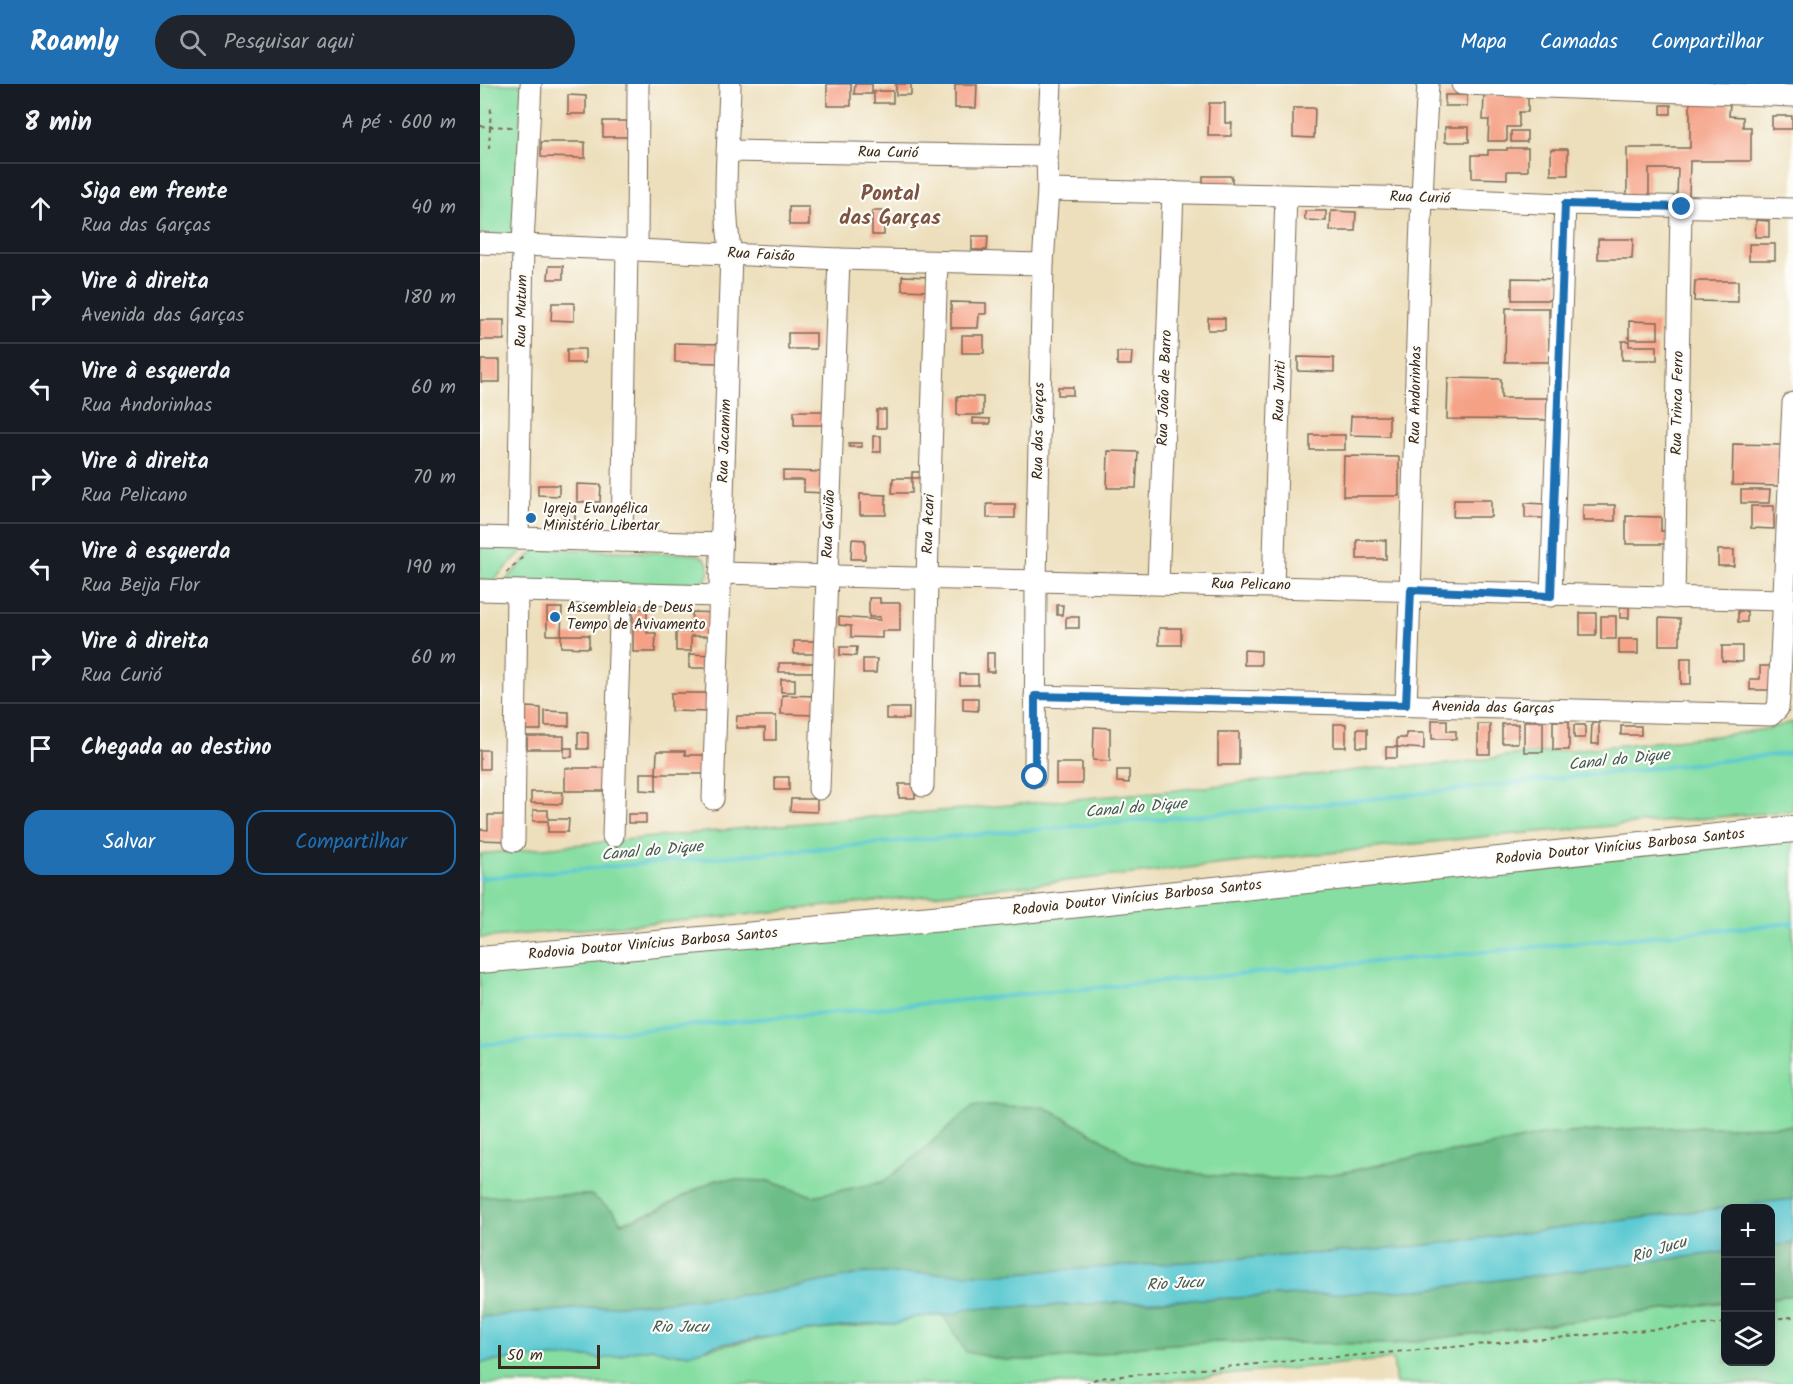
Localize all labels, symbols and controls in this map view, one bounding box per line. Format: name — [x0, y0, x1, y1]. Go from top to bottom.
search box — [155, 15, 575, 69]
text: Roamly — [30, 20, 119, 65]
text: Pesquisar aqui — [224, 25, 354, 60]
icon: search — [176, 26, 209, 59]
text: Mapa — [1460, 26, 1507, 59]
text: Camadas — [1540, 26, 1618, 59]
text: Compartilhar — [1651, 26, 1763, 59]
text: 8 min — [24, 102, 92, 144]
text: A pé · 600 m — [342, 107, 456, 139]
street label: Rua Curió — [858, 140, 920, 166]
text: Siga em frente — [81, 175, 227, 210]
district label: Pontal das Garças — [839, 178, 941, 235]
street label: Rua Curió — [1389, 185, 1452, 211]
icon: ahead — [24, 192, 57, 225]
text: 40 m — [411, 192, 456, 224]
route end — [1668, 193, 1694, 219]
text: Rua das Garças — [81, 210, 211, 242]
street label: Rua Faisão — [727, 241, 796, 269]
text: Vire à direita — [81, 265, 209, 300]
street label: Rua Mutum — [509, 274, 535, 348]
icon: right — [24, 282, 57, 315]
text: 180 m — [404, 282, 456, 314]
text: Avenida das Garças — [81, 300, 244, 332]
street label: Rua João de Barro — [1151, 329, 1179, 447]
street label: Rua Andorinhas — [1403, 345, 1429, 444]
street label: Rua Trinca Ferro — [1665, 350, 1691, 456]
text: Vire à esquerda — [81, 355, 230, 390]
street label: Rua Juriti — [1267, 359, 1293, 422]
icon: left — [24, 372, 57, 405]
text: 60 m — [411, 372, 456, 404]
street label: Rua das Garças — [1026, 382, 1052, 480]
text: Rua Andorinhas — [81, 390, 212, 422]
street label: Rua Jacamim — [712, 398, 738, 484]
text: Vire à direita — [81, 445, 209, 480]
icon: right — [24, 462, 57, 495]
text: 70 m — [413, 462, 456, 494]
text: Rua Pelicano — [81, 480, 187, 512]
street label: Rua Gavião — [816, 489, 842, 559]
street label: Rua Acari — [916, 492, 942, 555]
place label: Igreja Evangélica Ministério Libertar — [543, 497, 660, 538]
marker: Igreja Evangélica Ministério Libertar — [524, 511, 538, 525]
text: Vire à esquerda — [81, 535, 230, 570]
icon: left — [24, 552, 57, 585]
text: 190 m — [406, 552, 456, 584]
text: Rua Beija Flor — [81, 570, 200, 602]
street label: Rua Pelicano — [1211, 572, 1291, 598]
place label: Assembleia de Deus Tempo de Avivamento — [567, 596, 706, 637]
marker: Assembleia de Deus Tempo de Avivamento — [548, 610, 562, 624]
text: Vire à direita — [81, 625, 209, 660]
icon: right — [24, 642, 57, 675]
text: 60 m — [411, 642, 456, 674]
text: Rua Curió — [81, 660, 162, 692]
street label: Avenida das Garças — [1432, 695, 1555, 721]
text: Chegada ao destino — [81, 731, 272, 766]
icon: arrive — [24, 732, 57, 765]
water label: Canal do Dique — [1567, 742, 1673, 778]
route start — [1021, 763, 1047, 789]
water label: Canal do Dique — [1084, 791, 1190, 825]
button: Salvar — [24, 810, 234, 875]
button: Compartilhar — [246, 810, 456, 875]
street label: Rodovia Doutor Vinícius Barbosa Santos — [1494, 822, 1747, 872]
water label: Canal do Dique — [600, 834, 706, 868]
street label: Rodovia Doutor Vinícius Barbosa Santos — [1011, 873, 1264, 923]
street label: Rodovia Doutor Vinícius Barbosa Santos — [527, 921, 780, 967]
map controls — [1721, 1204, 1775, 1366]
button: + — [1721, 1204, 1775, 1258]
water label: Rio Jucu — [1628, 1229, 1692, 1270]
button: − — [1721, 1258, 1775, 1312]
water label: Rio Jucu — [1146, 1270, 1206, 1298]
button: layers — [1721, 1312, 1775, 1366]
water label: Rio Jucu — [652, 1315, 711, 1340]
scale bar — [498, 1342, 600, 1370]
text: 50 m — [507, 1343, 543, 1368]

